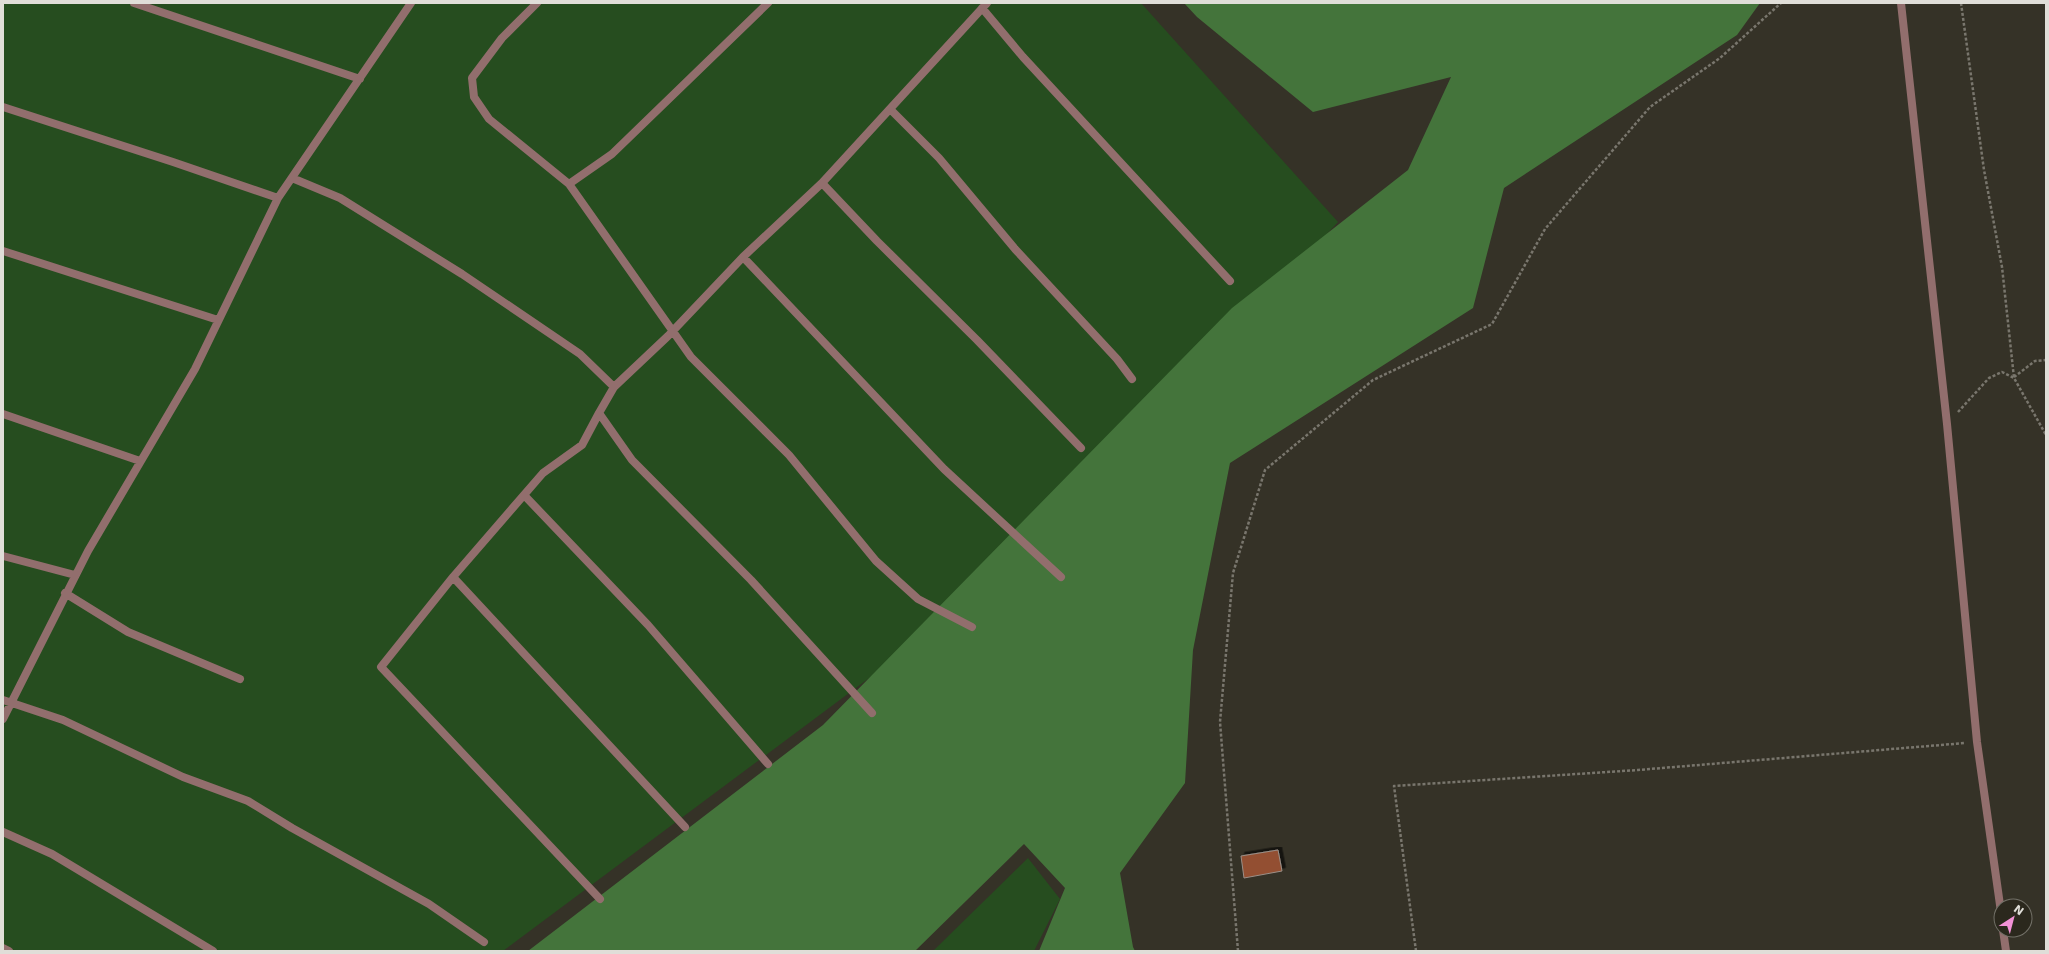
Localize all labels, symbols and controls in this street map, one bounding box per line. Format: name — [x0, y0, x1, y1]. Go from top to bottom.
north arrow — [1993, 898, 2033, 938]
text: N — [2011, 902, 2026, 918]

